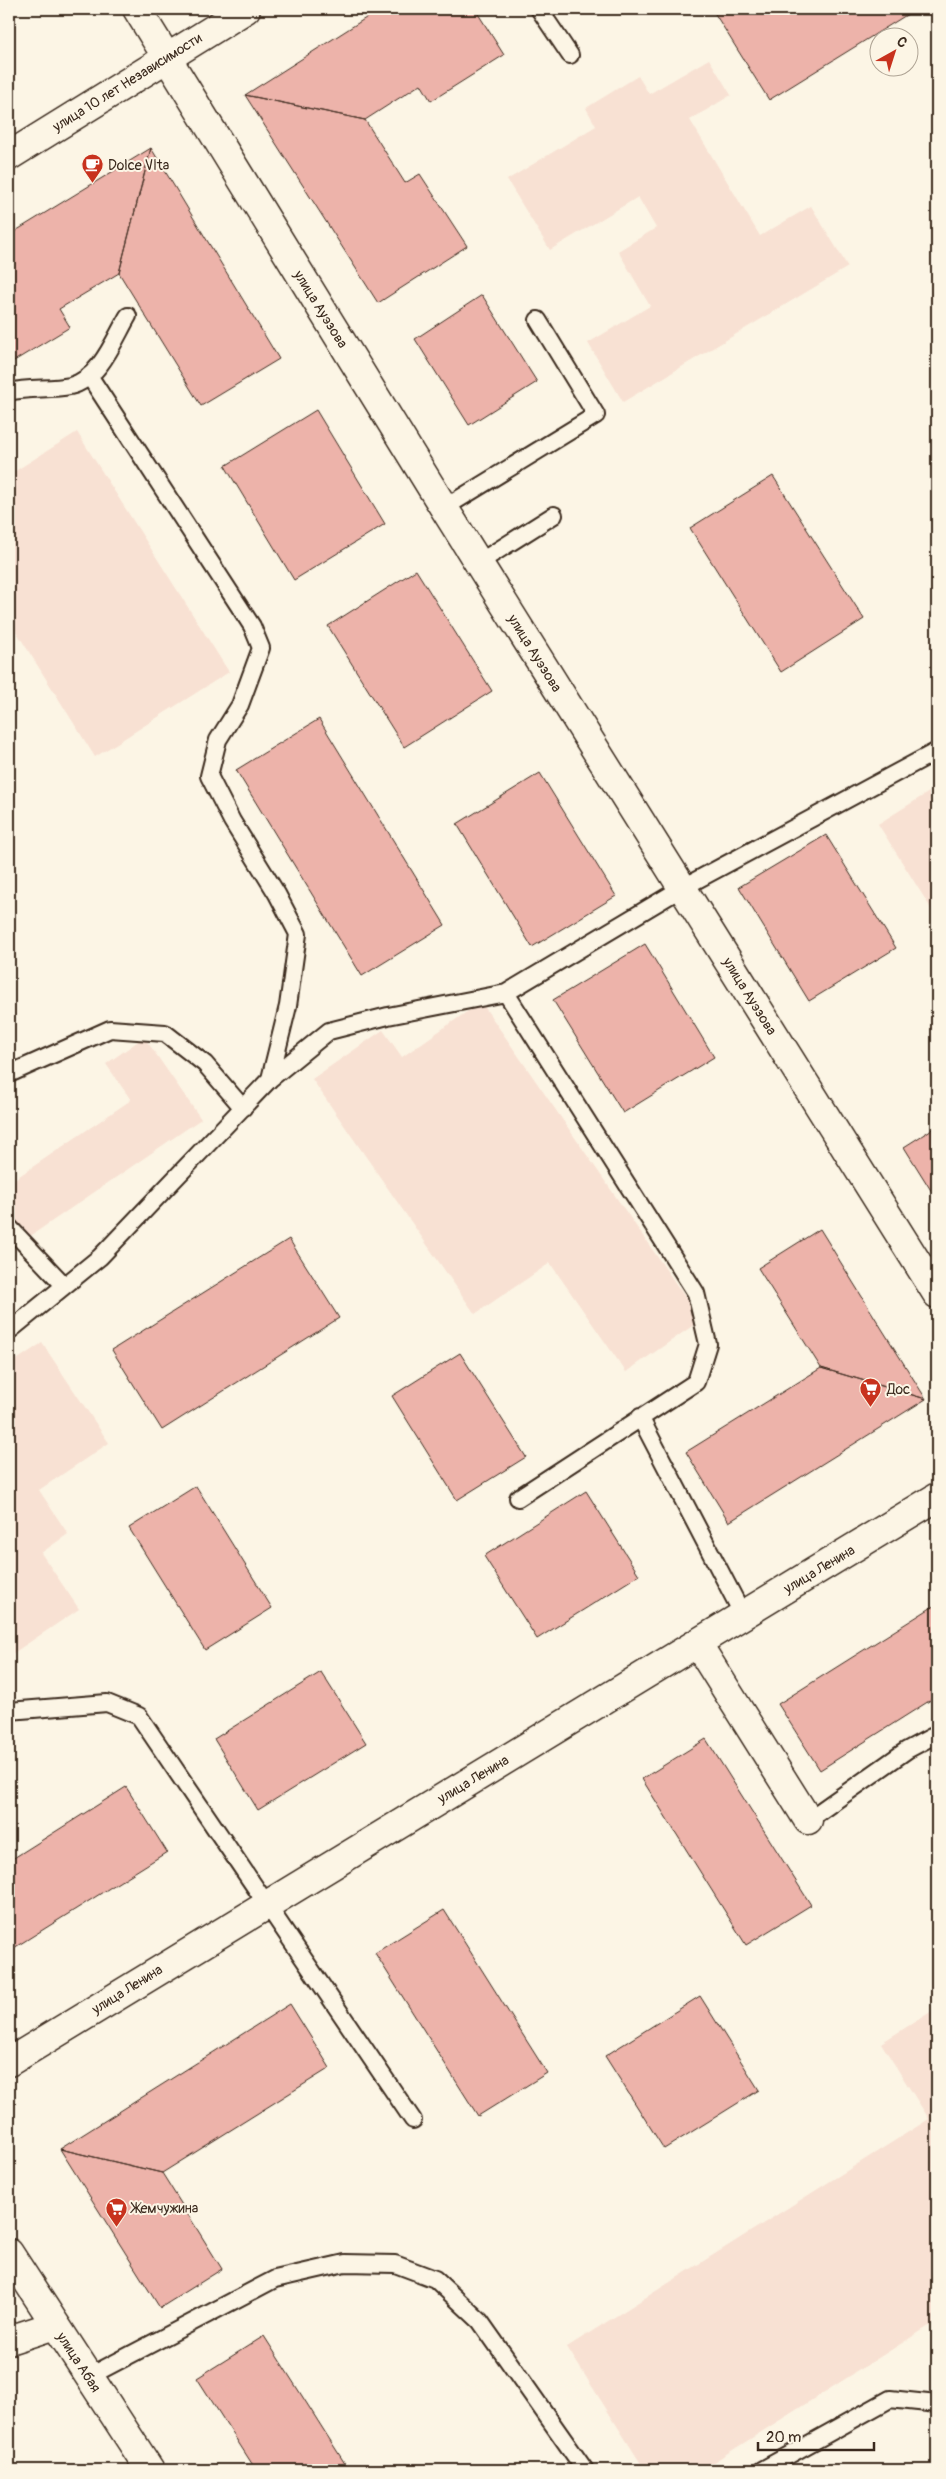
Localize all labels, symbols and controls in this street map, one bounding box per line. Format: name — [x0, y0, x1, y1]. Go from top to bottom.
north arrow — [868, 28, 918, 78]
street label: улица 10 лет Независимости — [49, 29, 205, 136]
text: С — [893, 33, 911, 52]
cafe icon: Dolce VIta — [80, 153, 104, 184]
place label: Dolce VIta — [108, 157, 169, 174]
street label: улица Ауэзова — [289, 267, 351, 351]
street label: улица Ауэзова — [503, 611, 565, 695]
street label: улица Ауэзова — [718, 954, 780, 1038]
supermarket icon: Дос — [859, 1377, 883, 1408]
place label: Дос — [886, 1381, 910, 1398]
street label: улица Ленина — [780, 1542, 858, 1598]
street label: улица Ленина — [434, 1752, 512, 1808]
street label: улица Ленина — [88, 1961, 166, 2018]
supermarket icon: Жемчужина — [104, 2196, 128, 2227]
place label: Жемчужина — [130, 2200, 198, 2217]
street label: улица Абая — [52, 2328, 104, 2395]
scale bar — [758, 2419, 875, 2451]
text: 20 m — [766, 2428, 801, 2447]

